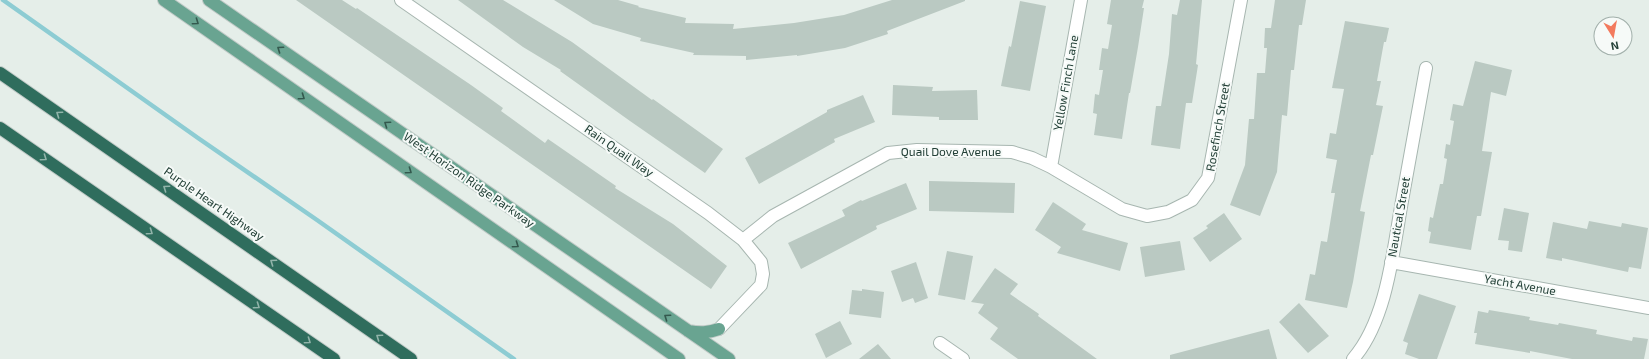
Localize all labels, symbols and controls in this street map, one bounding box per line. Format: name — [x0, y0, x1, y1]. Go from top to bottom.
north arrow — [1593, 16, 1633, 56]
one-way arrow — [191, 17, 198, 24]
street label: Yellow Finch Lane — [1050, 34, 1080, 132]
text: N — [1610, 39, 1620, 53]
one-way arrow — [278, 47, 285, 54]
street label: Rosefinch Street — [1202, 81, 1232, 172]
one-way arrow — [298, 92, 305, 99]
one-way arrow — [56, 111, 63, 119]
street label: Rain Quail Way — [582, 121, 657, 180]
one-way arrow — [385, 122, 392, 129]
street label: West Horizon Ridge Parkway — [401, 129, 538, 230]
street label: Quail Dove Avenue — [901, 144, 1001, 159]
one-way arrow — [39, 153, 46, 160]
street label: Purple Heart Highway — [162, 163, 268, 243]
one-way arrow — [405, 166, 412, 174]
street label: Nautical Street — [1384, 175, 1412, 258]
one-way arrow — [163, 185, 170, 193]
one-way arrow — [146, 227, 153, 234]
one-way arrow — [511, 240, 518, 247]
one-way arrow — [270, 260, 277, 267]
street label: Yacht Avenue — [1483, 271, 1557, 297]
one-way arrow — [253, 301, 260, 308]
one-way arrow — [664, 315, 671, 322]
one-way arrow — [377, 335, 384, 342]
one-way arrow — [304, 336, 311, 344]

